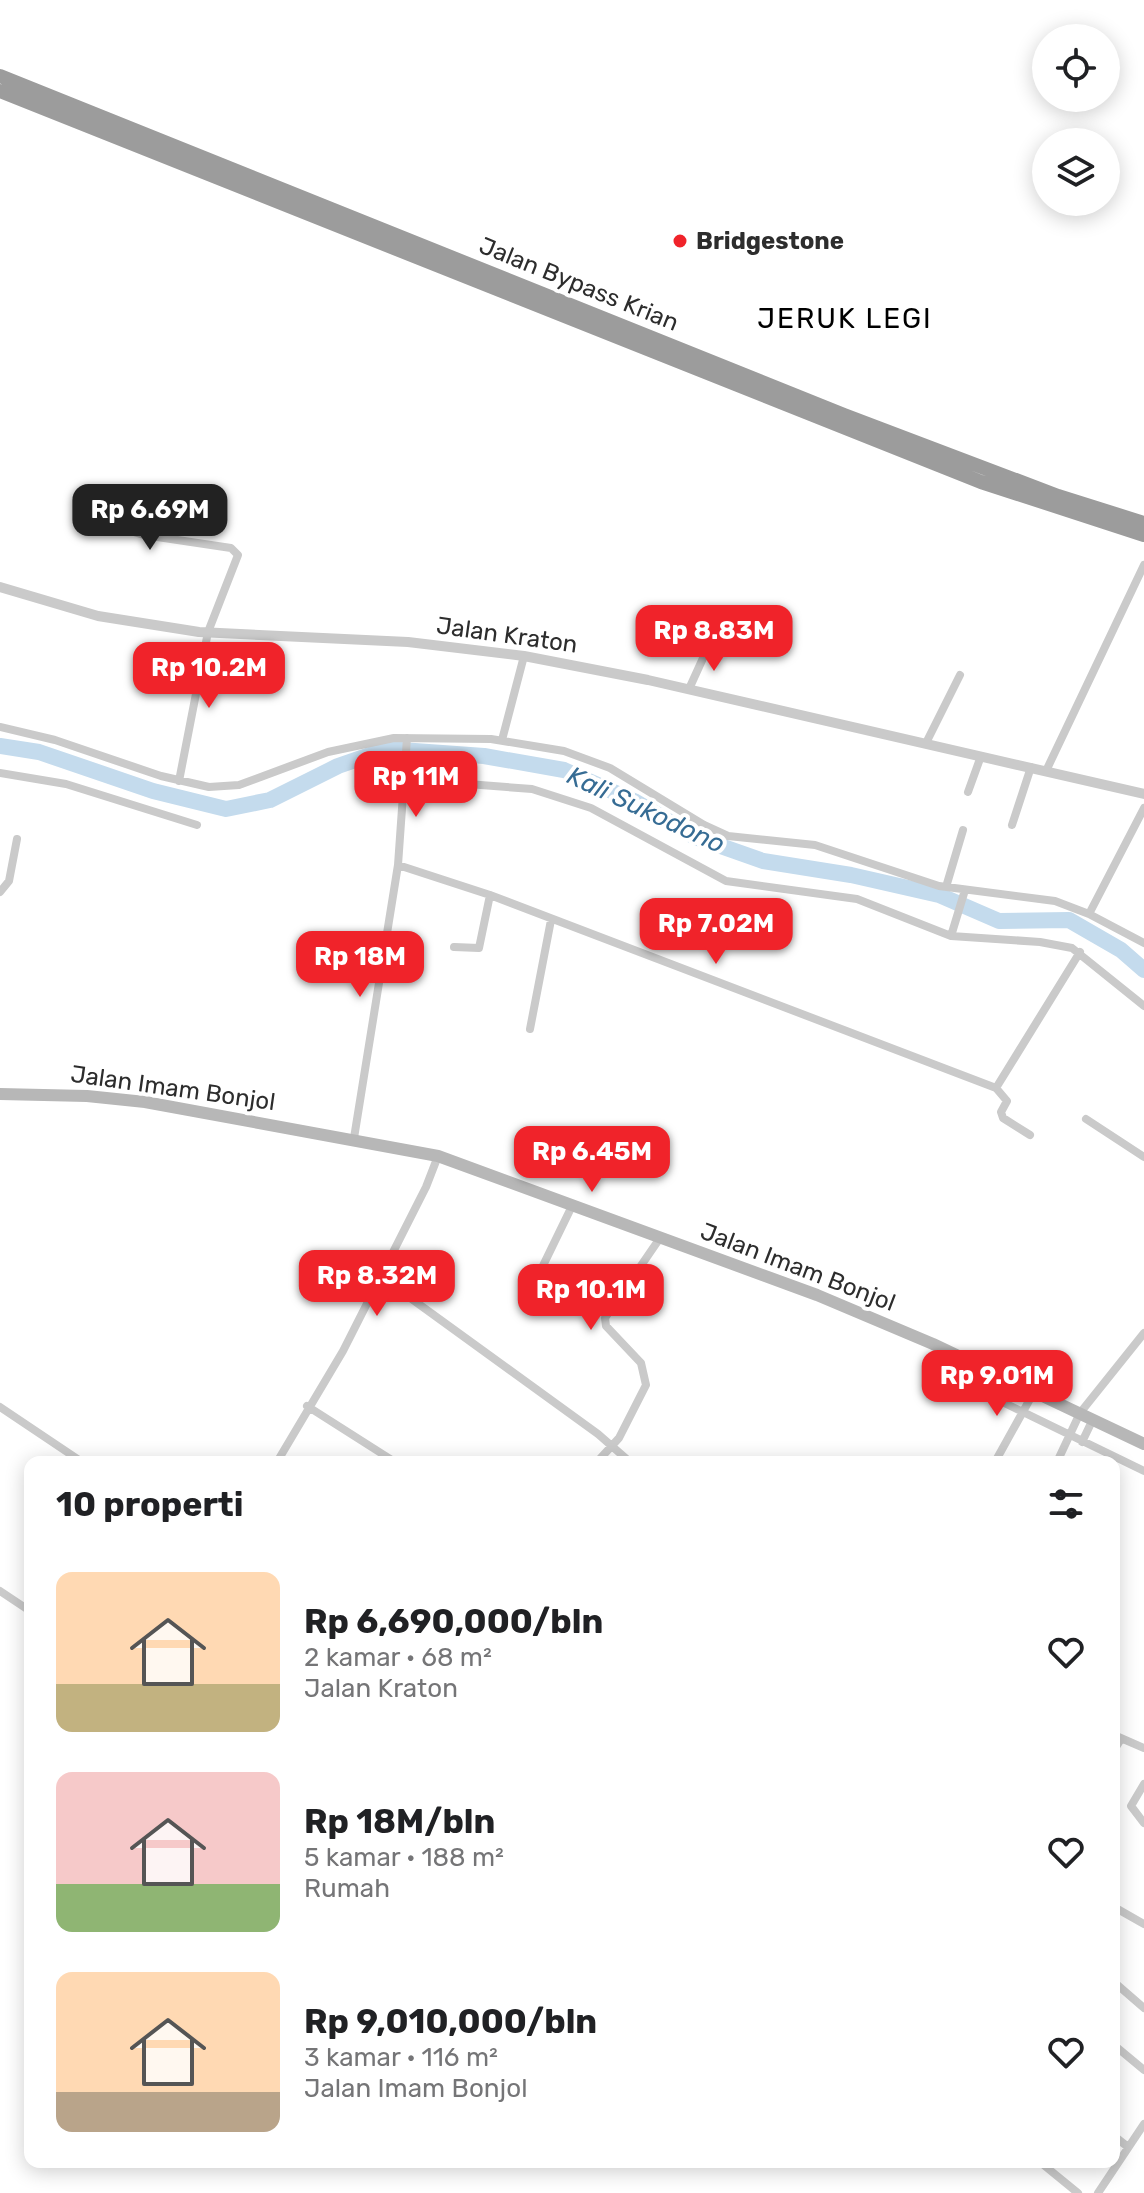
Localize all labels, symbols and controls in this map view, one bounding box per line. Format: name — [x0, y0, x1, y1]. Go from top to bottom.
map controls — [1032, 24, 1120, 216]
button: locate — [1032, 24, 1120, 112]
button: layers — [1032, 128, 1120, 216]
place label: Bridgestone — [696, 227, 844, 255]
street label: Jalan Bypass Krian — [475, 231, 683, 337]
marker: Bridgestone — [671, 232, 689, 250]
district label: JERUK LEGI — [757, 302, 933, 335]
pin: Rp 6.69M — [67, 484, 233, 552]
text: Rp 6.69M — [90, 494, 210, 525]
pin: Rp 8.83M — [631, 605, 797, 673]
street label: Jalan Kraton — [435, 611, 579, 659]
text: Rp 8.83M — [654, 615, 774, 646]
pin: Rp 10.2M — [126, 642, 292, 710]
text: Rp 10.2M — [151, 652, 267, 683]
pin: Rp 11M — [351, 751, 481, 819]
water label: Kali Sukodono — [562, 760, 730, 860]
text: Rp 11M — [372, 761, 460, 792]
pin: Rp 7.02M — [633, 898, 799, 966]
text: Rp 7.02M — [658, 908, 774, 939]
pin: Rp 18M — [295, 931, 425, 999]
text: Rp 18M — [314, 941, 406, 972]
street label: Jalan Imam Bonjol — [69, 1060, 277, 1116]
pin: Rp 6.45M — [509, 1126, 675, 1194]
text: Rp 6.45M — [532, 1136, 652, 1167]
street label: Jalan Imam Bonjol — [697, 1217, 899, 1317]
pin: Rp 8.32M — [294, 1250, 460, 1318]
text: Rp 8.32M — [317, 1260, 437, 1291]
pin: Rp 10.1M — [508, 1264, 674, 1332]
text: Rp 10.1M — [536, 1274, 646, 1305]
pin: Rp 9.01M — [914, 1350, 1080, 1418]
text: Rp 9.01M — [940, 1360, 1054, 1391]
icon: filters — [1044, 1482, 1088, 1526]
text: 10 properti — [56, 1484, 243, 1525]
text: Rp 6,690,000/bln — [304, 1601, 603, 1642]
icon: home — [120, 1604, 216, 1700]
icon: heart — [1044, 1630, 1088, 1674]
text: 2 kamar · 68 m² — [304, 1642, 492, 1673]
text: Jalan Kraton — [304, 1673, 458, 1704]
text: Rp 18M/bln — [304, 1801, 495, 1842]
icon: home — [120, 1804, 216, 1900]
icon: heart — [1044, 1830, 1088, 1874]
text: 5 kamar · 188 m² — [304, 1842, 504, 1873]
text: Rumah — [304, 1873, 390, 1904]
text: Rp 9,010,000/bln — [304, 2001, 597, 2042]
icon: home — [120, 2004, 216, 2100]
icon: heart — [1044, 2030, 1088, 2074]
text: 3 kamar · 116 m² — [304, 2042, 498, 2073]
text: Jalan Imam Bonjol — [304, 2073, 527, 2104]

